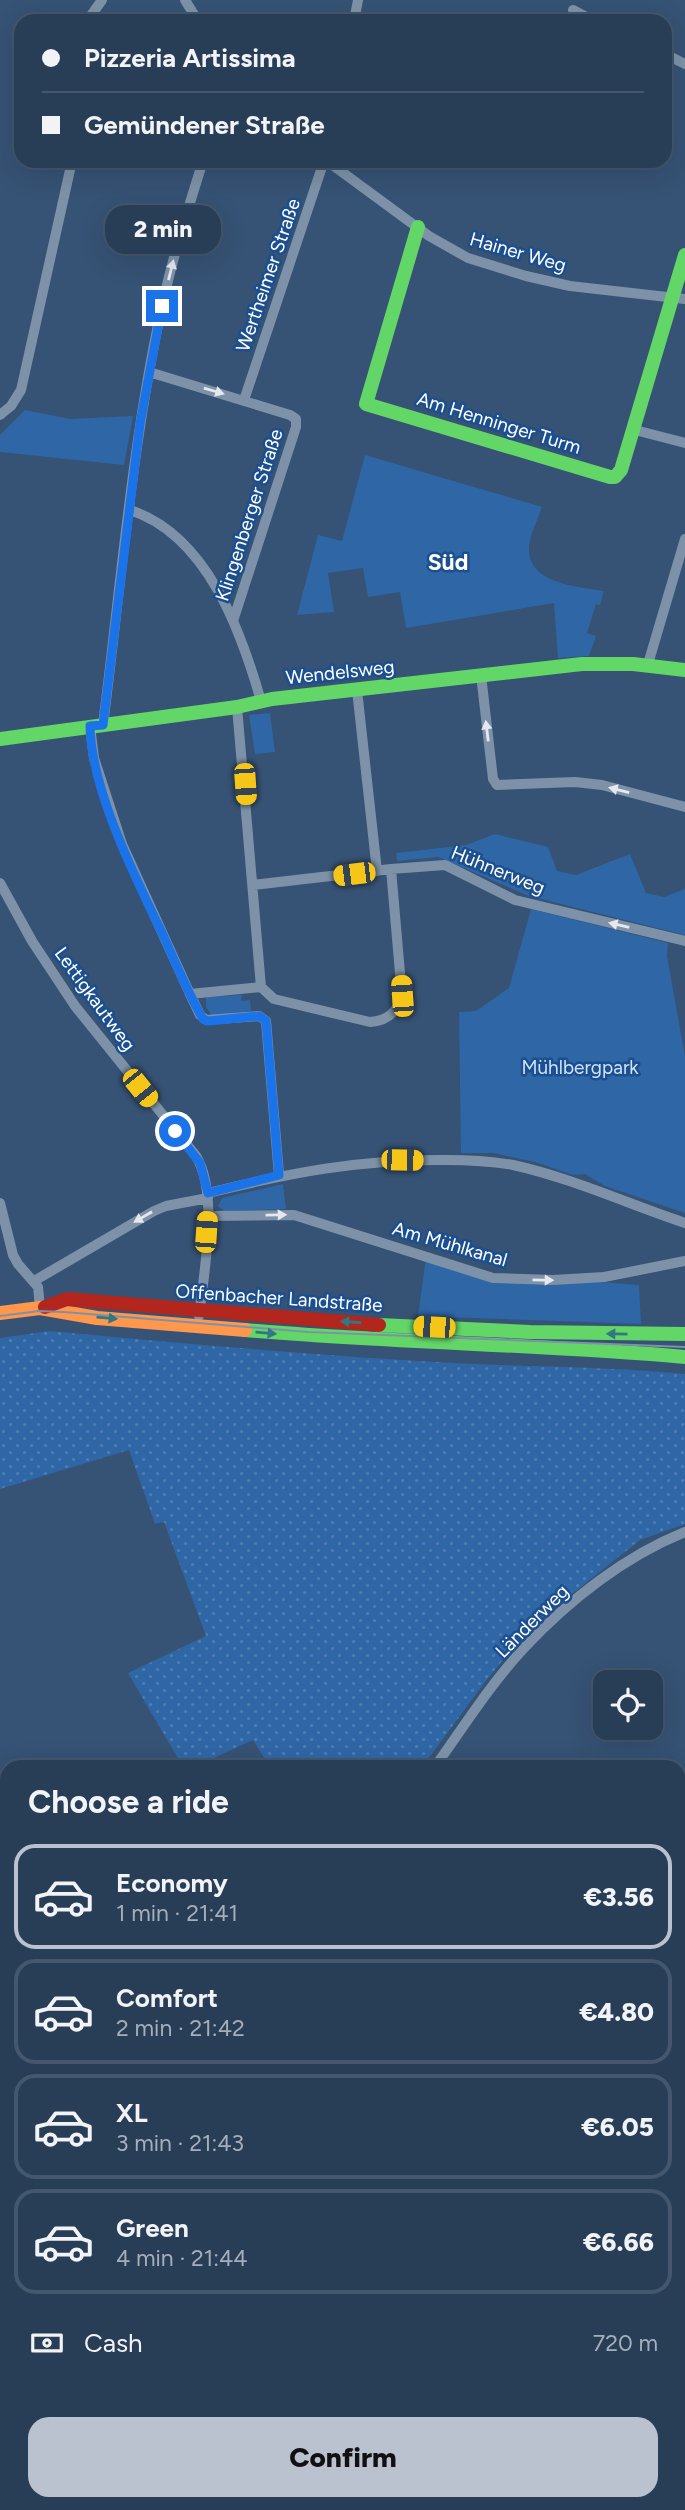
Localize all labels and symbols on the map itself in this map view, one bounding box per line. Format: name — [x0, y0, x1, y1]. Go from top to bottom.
street label: Wertheimer Straße — [231, 195, 305, 355]
callout: 2 min — [104, 204, 220, 254]
street label: Hainer Weg — [467, 227, 569, 277]
one-way arrow — [166, 259, 177, 281]
route end — [146, 290, 178, 322]
one-way arrow — [203, 386, 225, 397]
street label: Am Henninger Turm — [414, 387, 584, 459]
street label: Klingenberger Straße — [210, 426, 288, 604]
district label: Süd — [428, 548, 468, 576]
street label: Wendelsweg — [285, 655, 395, 689]
one-way arrow — [482, 719, 493, 741]
car — [234, 762, 257, 806]
one-way arrow — [608, 784, 630, 795]
street label: Hühnerweg — [448, 841, 548, 899]
car — [332, 861, 377, 887]
one-way arrow — [608, 920, 630, 931]
street label: Lettigkautweg — [50, 943, 140, 1055]
car — [391, 974, 414, 1018]
park label: Mühlbergpark — [521, 1056, 639, 1079]
car — [119, 1065, 162, 1111]
route start — [159, 1115, 191, 1147]
car — [381, 1149, 424, 1171]
one-way arrow — [265, 1209, 287, 1221]
car — [195, 1210, 218, 1254]
one-way arrow — [134, 1211, 153, 1223]
street label: Am Mühlkanal — [390, 1217, 510, 1271]
one-way arrow — [532, 1274, 554, 1286]
street label: Offenbacher Landstraße — [175, 1279, 383, 1317]
one-way arrow — [97, 1313, 119, 1324]
car — [413, 1315, 456, 1339]
one-way arrow — [340, 1317, 362, 1328]
one-way arrow — [255, 1328, 277, 1339]
one-way arrow — [606, 1328, 628, 1340]
street label: Länderweg — [491, 1580, 573, 1662]

